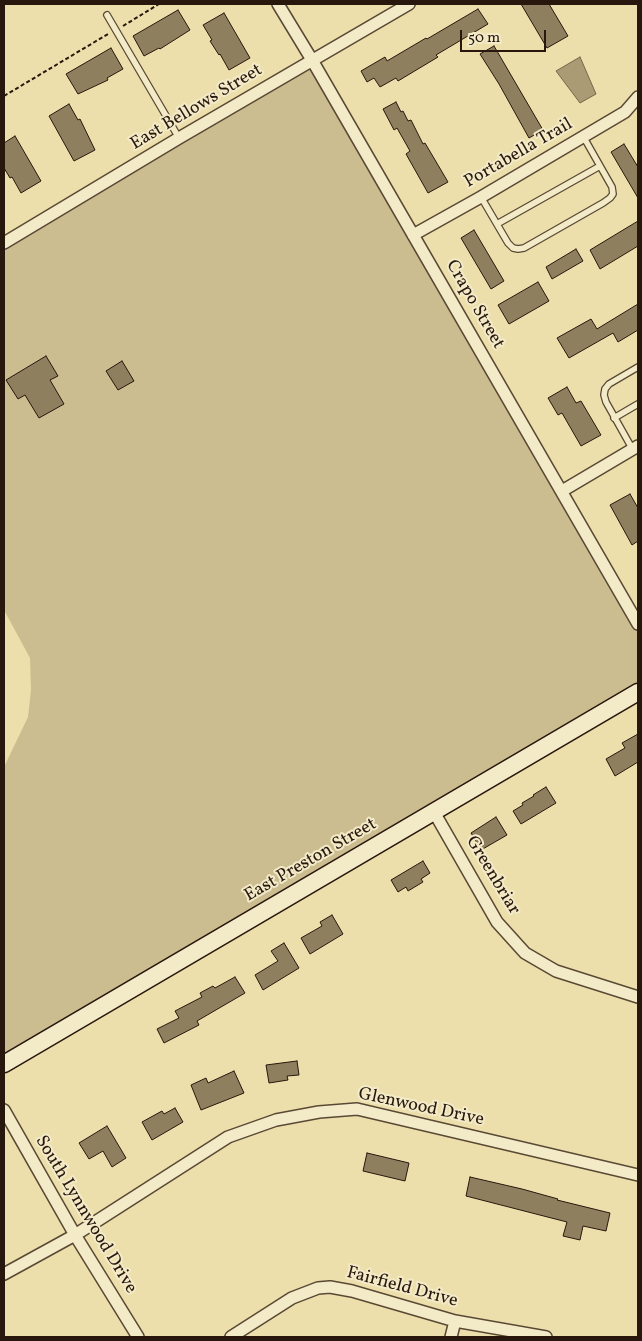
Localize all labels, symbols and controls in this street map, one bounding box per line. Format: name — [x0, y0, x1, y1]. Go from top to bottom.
scale bar — [462, 20, 548, 52]
text: 50 m — [468, 28, 500, 49]
street label: East Bellows Street — [127, 60, 267, 156]
street label: Portabella Trail — [461, 114, 577, 194]
street label: Crapo Street — [440, 257, 508, 353]
street label: East Preston Street — [241, 814, 381, 908]
street label: Greenbriar — [460, 833, 524, 919]
street label: Glenwood Drive — [356, 1084, 486, 1132]
street label: South Lynnwood Drive — [29, 1132, 141, 1298]
street label: Fairfield Drive — [344, 1263, 460, 1313]

